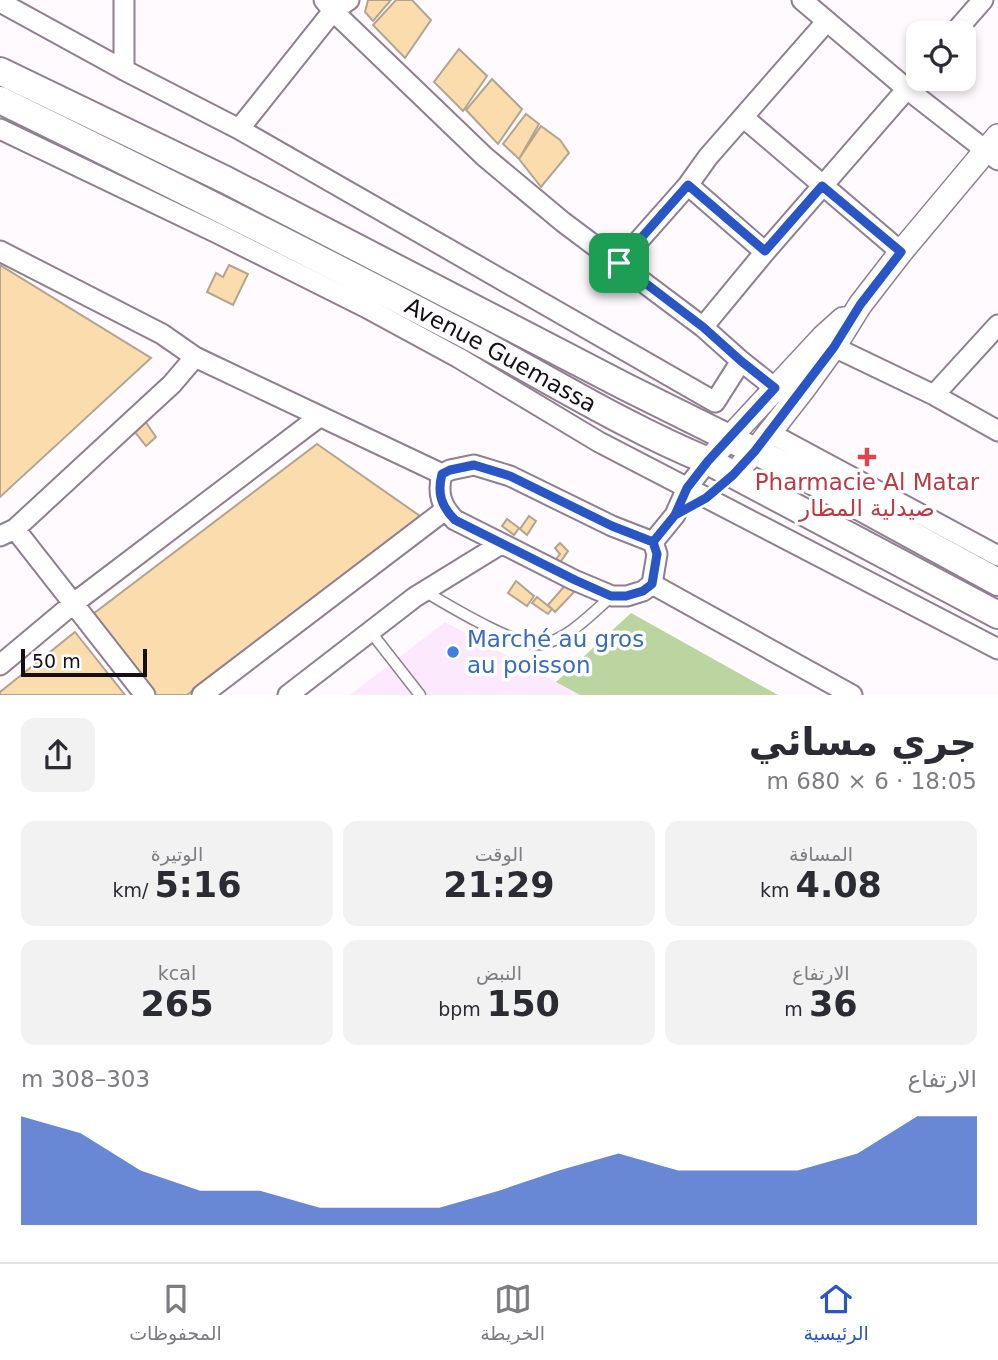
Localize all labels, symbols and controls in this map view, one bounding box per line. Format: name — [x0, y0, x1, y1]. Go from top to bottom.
map controls — [906, 21, 976, 91]
button: locate — [906, 21, 976, 91]
pin — [589, 233, 649, 293]
icon: arrive — [600, 244, 638, 282]
street label: Avenue Guemassa — [401, 293, 601, 417]
marker: Pharmacie Al Matar صيدلية المطار — [859, 449, 875, 465]
place label: Pharmacie Al Matar صيدلية المطار — [755, 469, 980, 522]
place label: Marché au gros au poisson — [467, 626, 644, 678]
marker: Marché au gros au poisson — [445, 644, 461, 660]
scale bar — [21, 646, 147, 678]
text: 50 m — [32, 650, 81, 672]
button: share — [21, 718, 95, 792]
text: جري مسائي — [749, 720, 977, 764]
text: 18:05 · 6 × 680 m — [767, 768, 977, 794]
text: الوتيرة — [151, 843, 203, 865]
text: الوقت — [475, 843, 523, 865]
text: المسافة — [789, 843, 853, 865]
text: 5:16 — [154, 865, 242, 905]
text: 21:29 — [443, 865, 555, 905]
text: 4.08 — [796, 865, 882, 905]
text: /km — [112, 879, 154, 901]
text: km — [760, 879, 796, 901]
text: kcal — [158, 962, 196, 984]
text: النبض — [476, 962, 522, 984]
text: الارتفاع — [792, 962, 850, 984]
text: 265 — [140, 984, 214, 1024]
text: 150 — [487, 984, 560, 1024]
text: 36 — [809, 984, 858, 1024]
text: bpm — [438, 998, 487, 1020]
text: m — [784, 998, 809, 1020]
text: 303–308 m — [21, 1066, 150, 1092]
text: الارتفاع — [908, 1066, 977, 1092]
tab: المحفوظات — [129, 1280, 222, 1344]
tab: الخريطة — [480, 1280, 545, 1344]
tab: الرئيسية — [803, 1280, 869, 1344]

